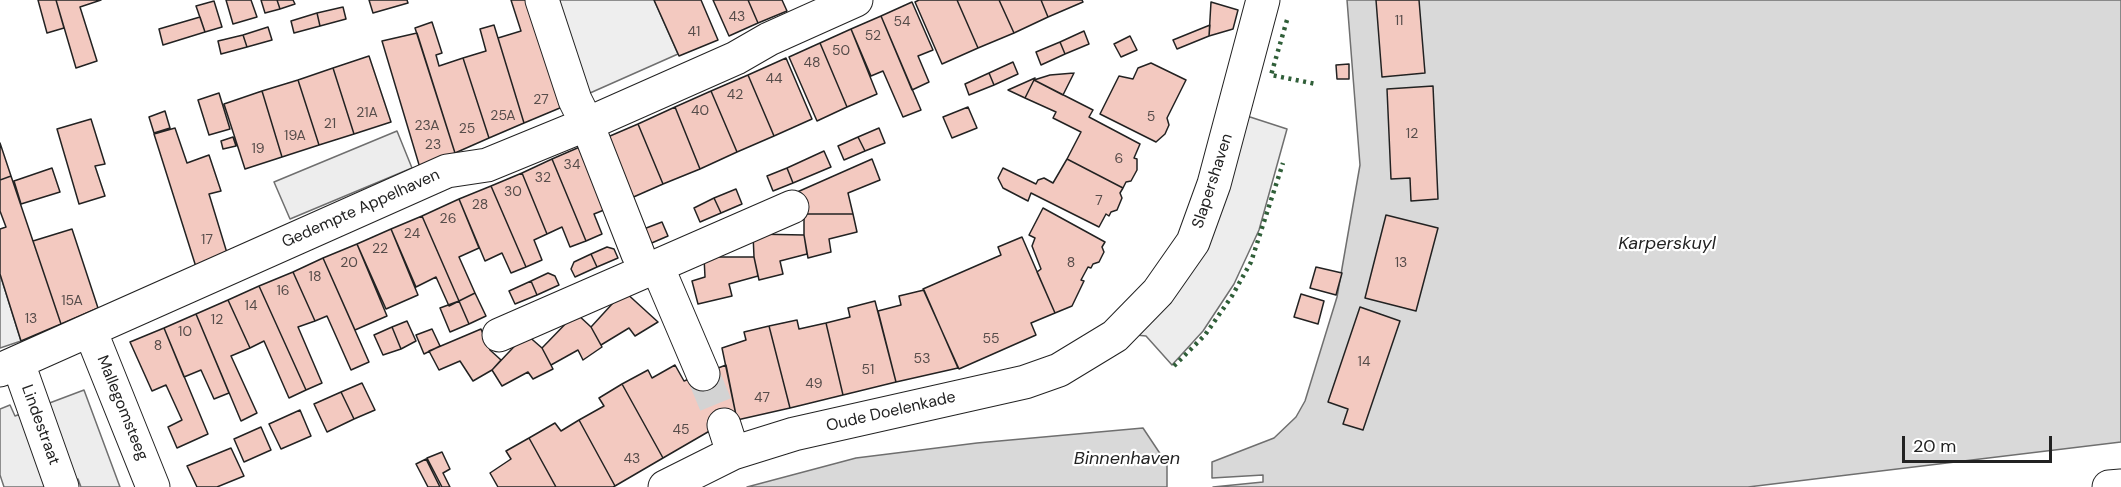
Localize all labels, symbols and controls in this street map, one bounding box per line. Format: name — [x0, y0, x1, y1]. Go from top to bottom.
house number: 43 — [729, 9, 745, 25]
house number: 11 — [1395, 13, 1403, 29]
house number: 54 — [893, 14, 911, 30]
house number: 41 — [688, 24, 700, 40]
house number: 52 — [865, 28, 881, 44]
house number: 50 — [832, 43, 850, 59]
house number: 48 — [803, 55, 821, 71]
house number: 44 — [766, 71, 782, 87]
house number: 42 — [727, 87, 743, 103]
house number: 27 — [533, 92, 549, 108]
house number: 40 — [691, 103, 709, 119]
house number: 21A — [356, 105, 378, 121]
house number: 25A — [490, 108, 516, 124]
house number: 5 — [1147, 109, 1155, 125]
house number: 21 — [324, 116, 336, 132]
house number: 23A — [414, 118, 440, 134]
house number: 25 — [459, 121, 475, 137]
house number: 12 — [1406, 126, 1418, 142]
house number: 19A — [284, 128, 306, 144]
street label: Slapershaven — [1189, 131, 1237, 231]
house number: 23 — [425, 137, 441, 153]
house number: 19 — [251, 141, 265, 157]
house number: 6 — [1115, 151, 1123, 167]
house number: 34 — [564, 157, 580, 173]
street label: Gedempte Appelhaven — [279, 165, 443, 253]
house number: 32 — [535, 170, 551, 186]
house number: 30 — [504, 184, 522, 200]
house number: 7 — [1095, 193, 1103, 209]
house number: 28 — [472, 197, 488, 213]
house number: 26 — [440, 211, 456, 227]
house number: 24 — [404, 226, 420, 242]
house number: 17 — [201, 232, 213, 248]
water label: Karperskuyl — [1618, 233, 1716, 255]
house number: 22 — [372, 241, 388, 257]
house number: 20 — [340, 255, 358, 271]
house number: 8 — [1067, 255, 1075, 271]
house number: 13 — [1395, 255, 1407, 271]
house number: 18 — [309, 269, 321, 285]
house number: 16 — [276, 283, 290, 299]
house number: 15A — [61, 293, 83, 309]
house number: 14 — [245, 298, 257, 314]
house number: 13 — [25, 311, 37, 327]
house number: 12 — [211, 312, 223, 328]
house number: 10 — [178, 324, 192, 340]
house number: 55 — [982, 331, 1000, 347]
house number: 8 — [154, 338, 162, 354]
house number: 53 — [914, 351, 930, 367]
street label: Mallegomsteeg — [92, 353, 152, 463]
house number: 14 — [1358, 354, 1370, 370]
house number: 51 — [862, 362, 874, 378]
house number: 49 — [805, 376, 823, 392]
street label: Lindestraat — [17, 382, 63, 468]
street label: Oude Doelenkade — [824, 388, 958, 436]
house number: 47 — [754, 390, 770, 406]
house number: 45 — [672, 422, 690, 438]
scale bar — [1905, 424, 2055, 462]
text: 20 m — [1913, 434, 1956, 458]
water label: Binnenhaven — [1074, 448, 1180, 470]
house number: 43 — [624, 451, 640, 467]

